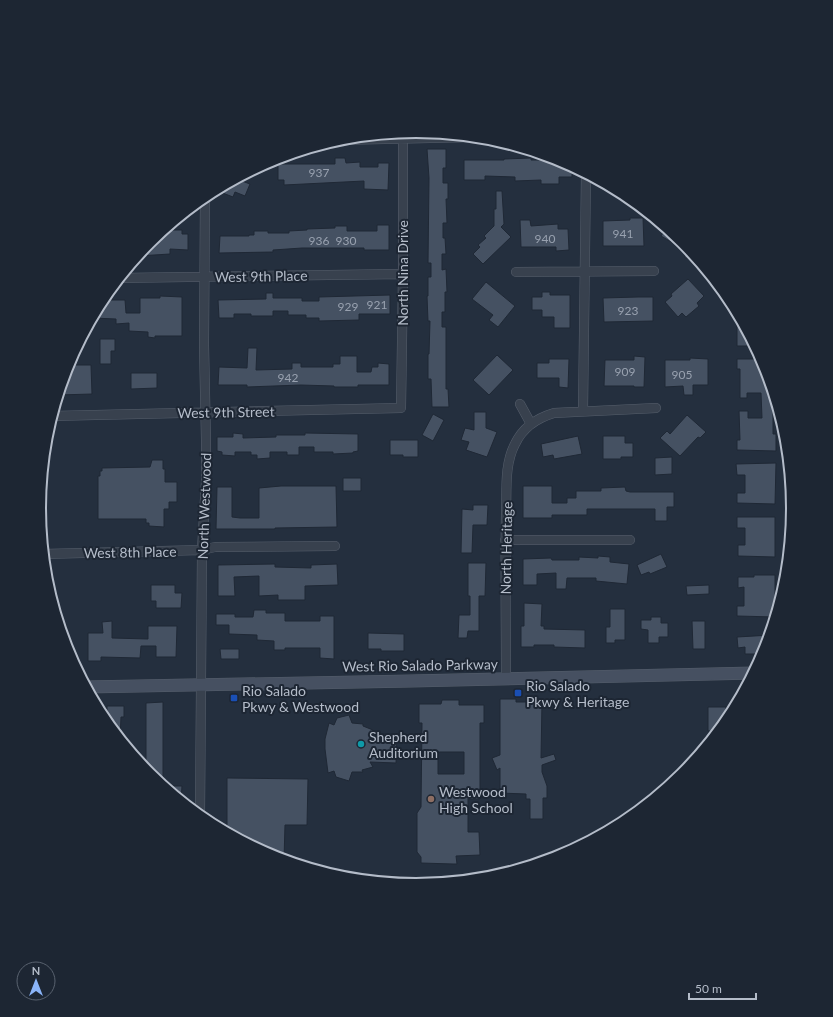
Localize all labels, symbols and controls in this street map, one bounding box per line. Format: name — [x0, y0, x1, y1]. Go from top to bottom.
house number: 937 — [309, 165, 329, 180]
street label: North Nina Drive — [394, 220, 411, 326]
house number: 941 — [613, 226, 633, 241]
house number: 940 — [535, 231, 555, 246]
house number: 936 — [309, 233, 329, 248]
house number: 930 — [336, 233, 356, 248]
street label: West 9th Place — [214, 267, 308, 285]
house number: 921 — [367, 297, 387, 312]
house number: 929 — [338, 299, 358, 314]
house number: 923 — [618, 303, 638, 318]
house number: 909 — [615, 364, 635, 379]
house number: 905 — [672, 367, 692, 382]
house number: 942 — [278, 370, 298, 385]
street label: West 9th Street — [177, 403, 275, 421]
street label: North Westwood — [194, 452, 214, 560]
street label: North Heritage — [497, 501, 515, 595]
street label: West 8th Place — [83, 543, 177, 561]
street label: West Rio Salado Parkway — [342, 655, 499, 675]
place label: Rio Salado Pkwy & Heritage — [526, 677, 629, 710]
place label: Rio Salado Pkwy & Westwood — [242, 682, 359, 715]
marker: Rio Salado Pkwy & Heritage — [513, 688, 523, 698]
marker: Rio Salado Pkwy & Westwood — [229, 693, 239, 703]
place label: Shepherd Auditorium — [369, 728, 438, 761]
marker: Shepherd Auditorium — [356, 739, 366, 749]
place label: Westwood High School — [439, 783, 513, 816]
marker: Westwood High School — [426, 794, 436, 804]
north arrow — [16, 961, 56, 1001]
text: N — [32, 964, 40, 977]
scale bar — [689, 975, 756, 1001]
text: 50 m — [695, 981, 722, 996]

